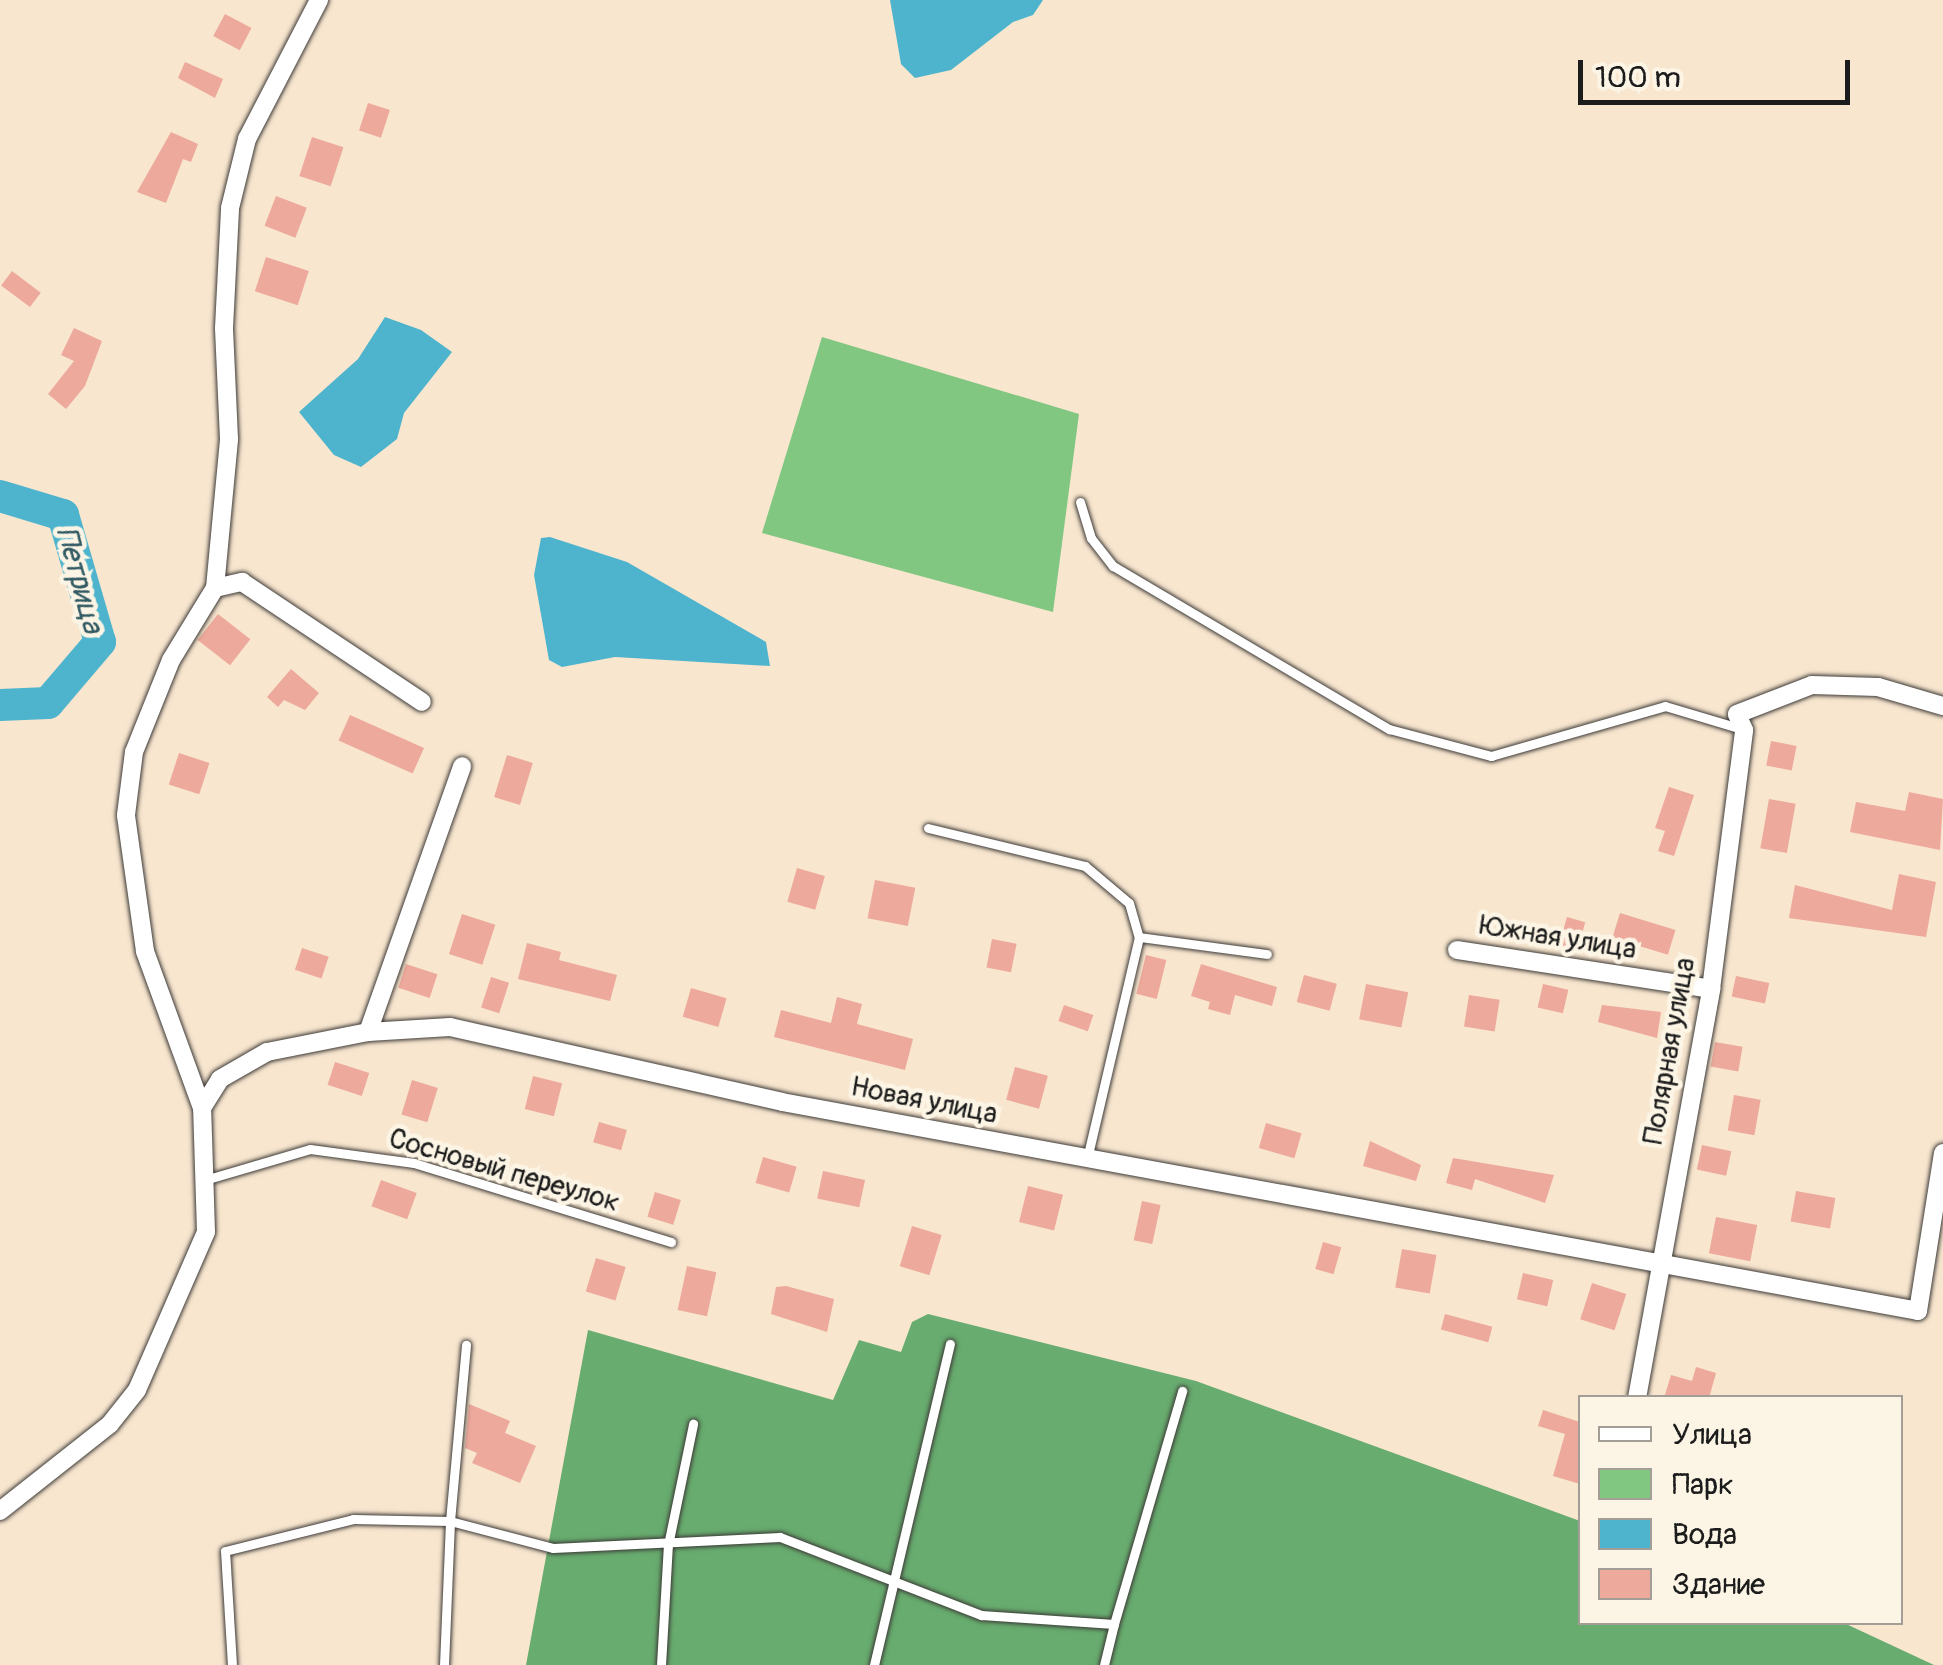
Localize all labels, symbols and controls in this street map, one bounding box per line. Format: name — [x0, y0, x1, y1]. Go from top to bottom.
scale bar — [1583, 40, 1856, 102]
text: 100 m — [1595, 59, 1681, 96]
water label: Петрица — [48, 523, 110, 637]
street label: Южная улица — [1477, 909, 1639, 967]
street label: Полярная улица — [1637, 955, 1703, 1147]
street label: Новая улица — [848, 1070, 1000, 1132]
street label: Сосновый переулок — [385, 1122, 623, 1220]
legend — [1578, 1395, 1903, 1625]
text: Улица — [1672, 1416, 1752, 1453]
text: Парк — [1672, 1466, 1734, 1503]
text: Вода — [1672, 1516, 1737, 1553]
text: Здание — [1672, 1566, 1765, 1603]

